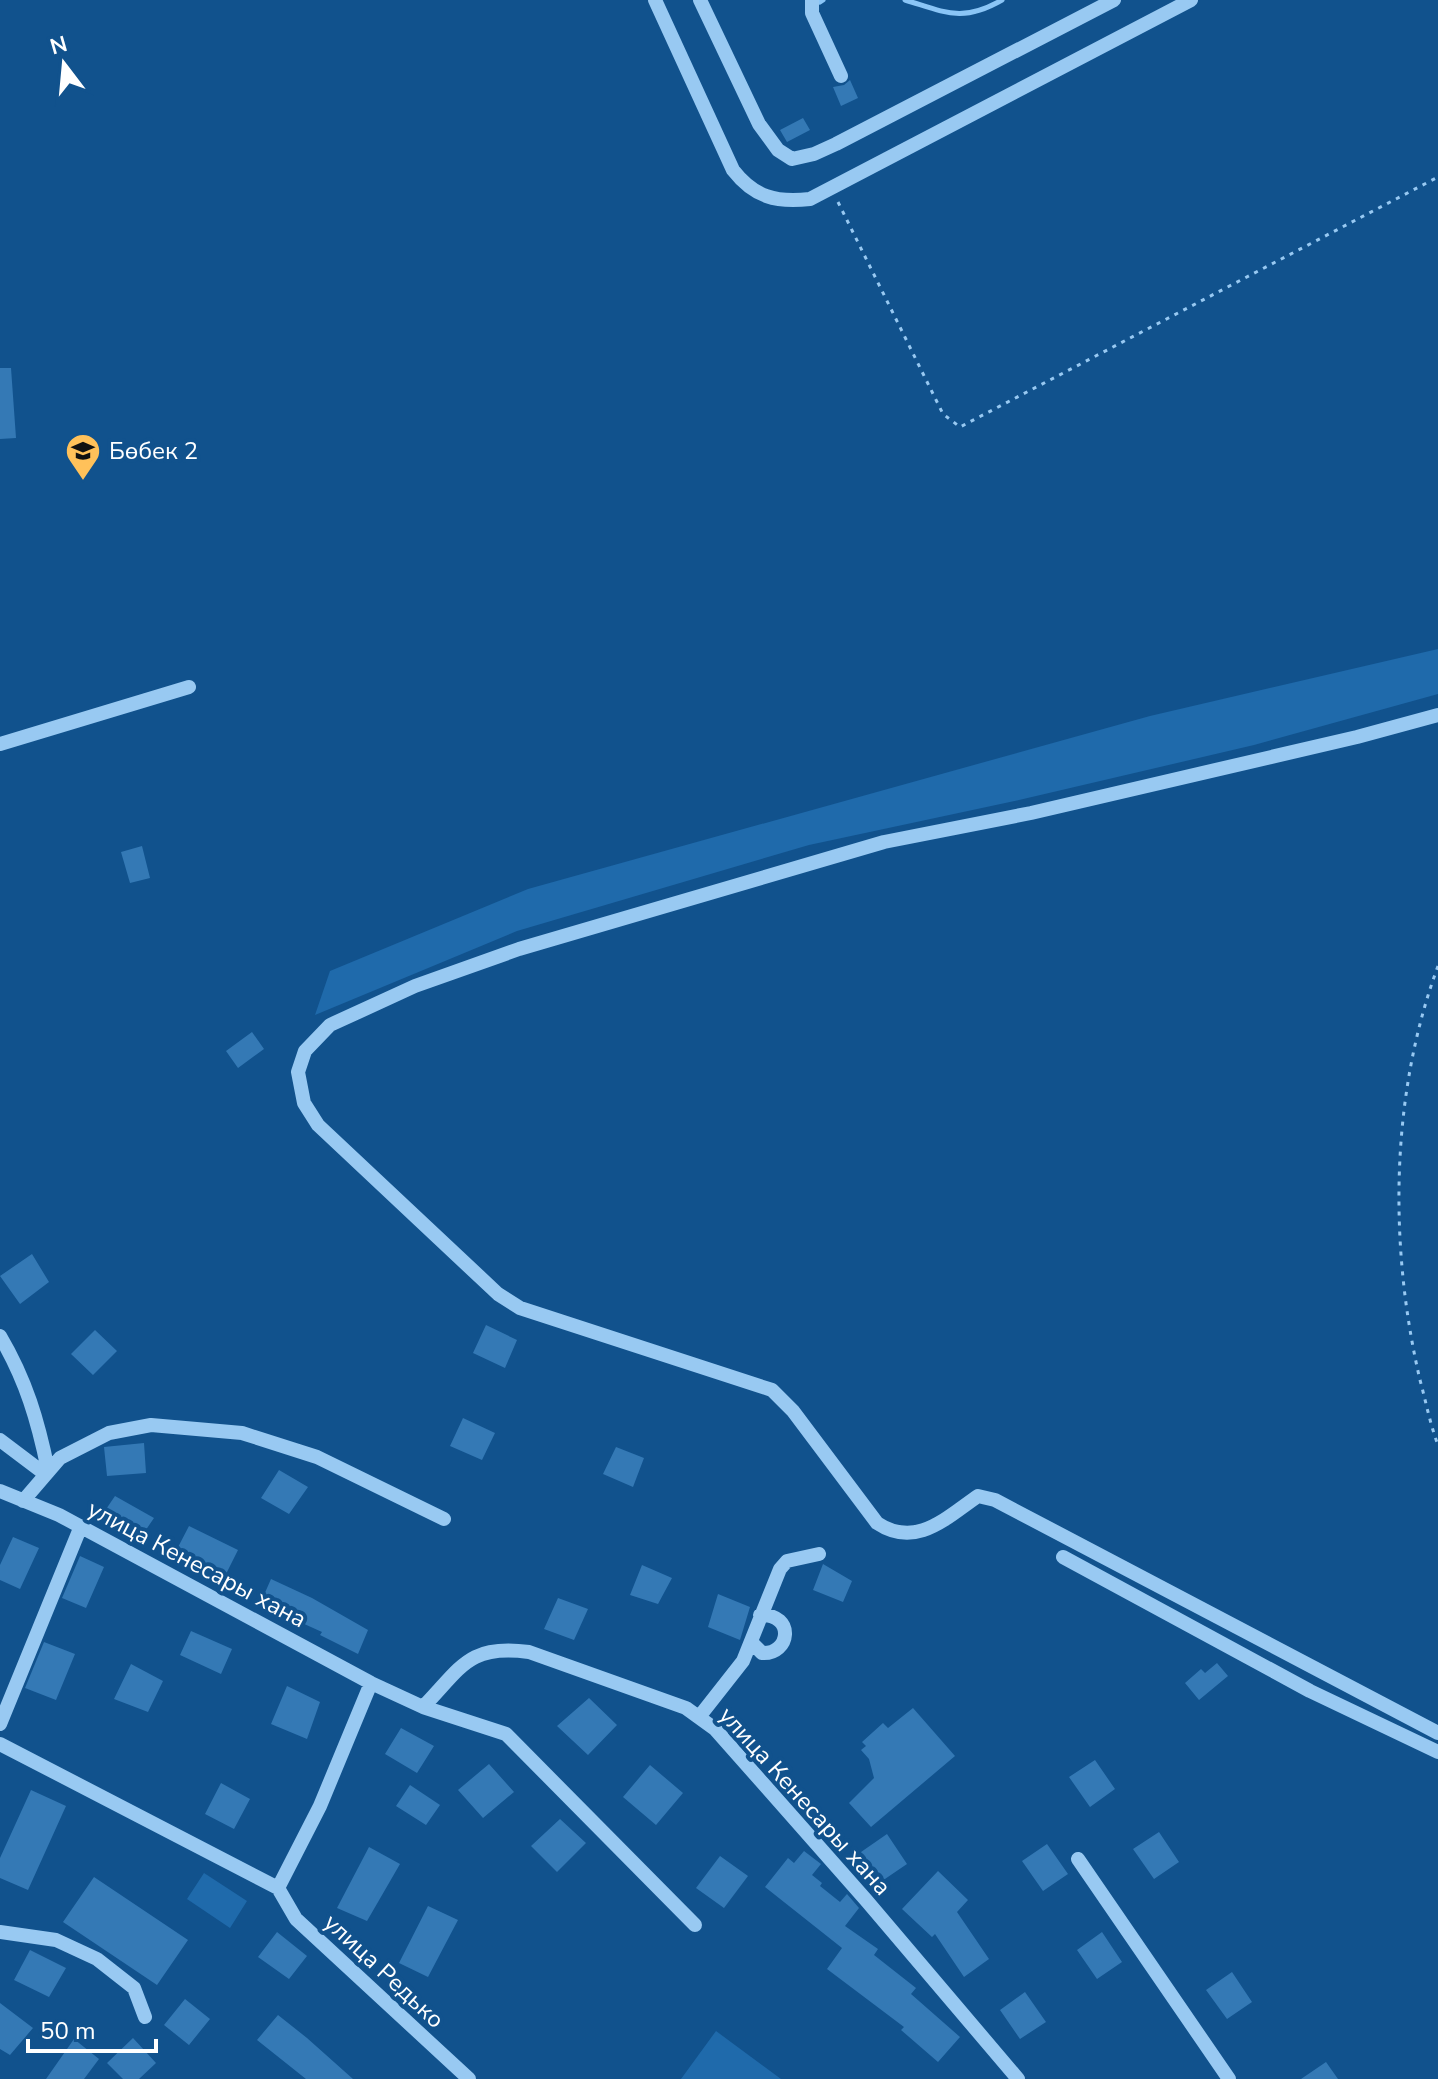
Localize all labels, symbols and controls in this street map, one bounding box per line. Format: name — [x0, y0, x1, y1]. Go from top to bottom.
north arrow — [24, 24, 104, 104]
text: N — [47, 29, 71, 62]
school or university icon: Бөбек 2 — [64, 432, 102, 482]
place label: Бөбек 2 — [109, 435, 198, 467]
street label: улица Кенесары хана — [82, 1493, 312, 1635]
street label: улица Кенесары хана — [712, 1700, 898, 1902]
street label: улица Редько — [317, 1907, 451, 2035]
scale bar — [28, 2003, 156, 2053]
text: 50 m — [40, 2015, 96, 2047]

